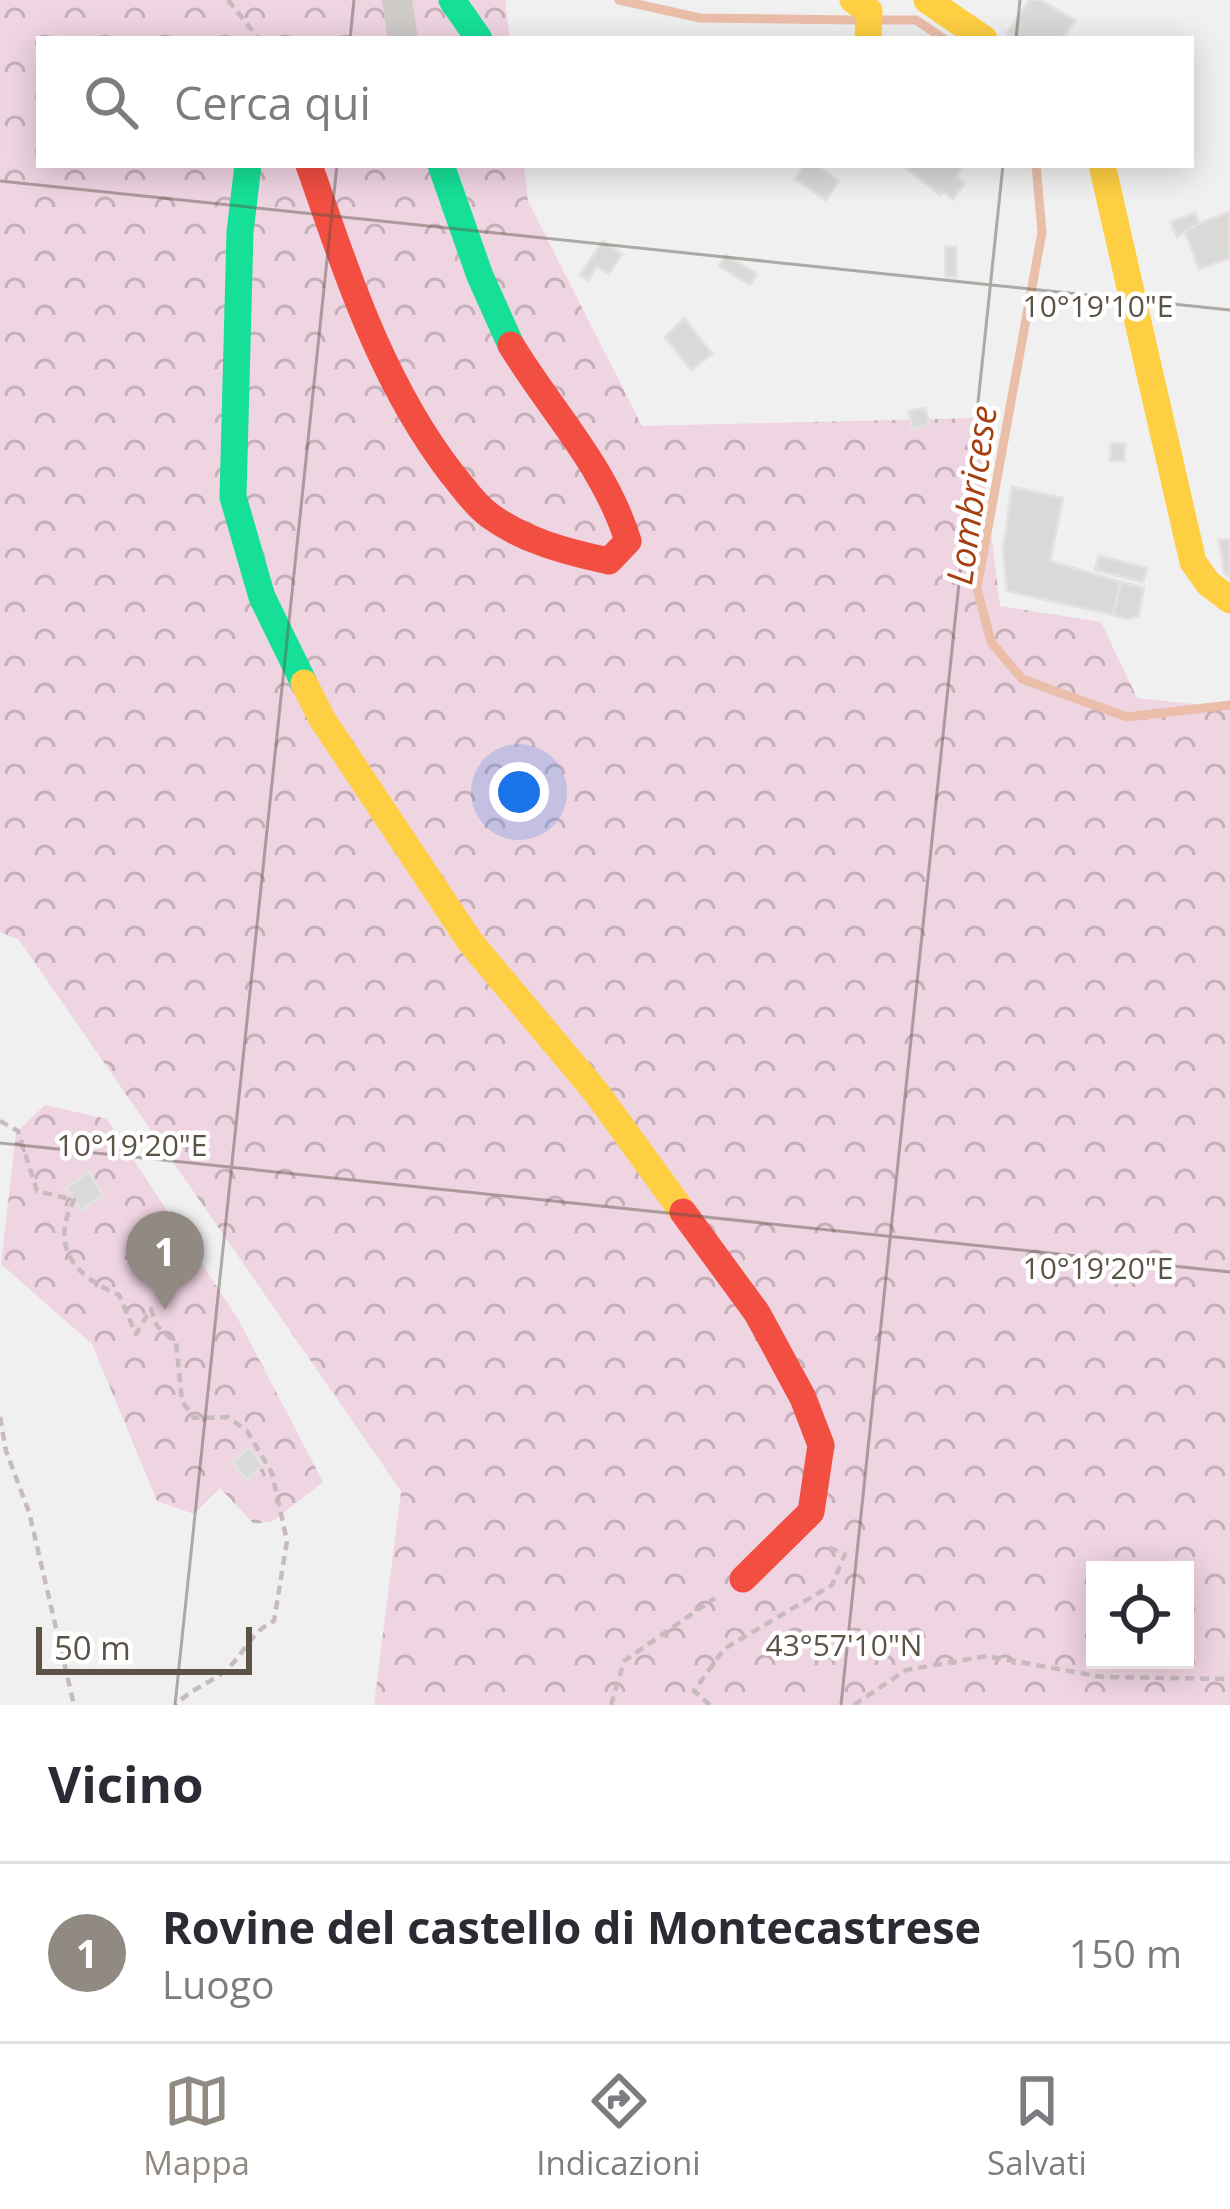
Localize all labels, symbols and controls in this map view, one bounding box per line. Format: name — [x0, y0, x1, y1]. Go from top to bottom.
search box — [36, 36, 1194, 168]
icon: search — [78, 69, 144, 135]
text: Cerca qui — [174, 72, 371, 133]
text: 10°19'10"E — [1023, 285, 1173, 326]
water label: Lombricese — [934, 402, 1008, 588]
your location — [489, 762, 549, 822]
text: 10°19'20"E — [57, 1124, 207, 1165]
pin: 1 — [126, 1211, 204, 1310]
text: 10°19'20"E — [1023, 1247, 1173, 1288]
map controls — [1086, 1561, 1194, 1669]
button: locate — [1086, 1561, 1194, 1669]
scale bar — [36, 1621, 252, 1674]
text: 43°57'10"N — [766, 1624, 922, 1665]
text: 50 m — [54, 1625, 131, 1670]
text: Vicino — [48, 1748, 204, 1818]
text: Rovine del castello di Montecastrese — [162, 1896, 981, 1957]
text: 1 — [76, 1926, 98, 1979]
text: 150 m — [1069, 1926, 1182, 1979]
text: Luogo — [162, 1957, 274, 2010]
tab: Mappa — [143, 2068, 250, 2185]
tab: Indicazioni — [536, 2068, 701, 2185]
tab: Salvati — [987, 2068, 1087, 2185]

